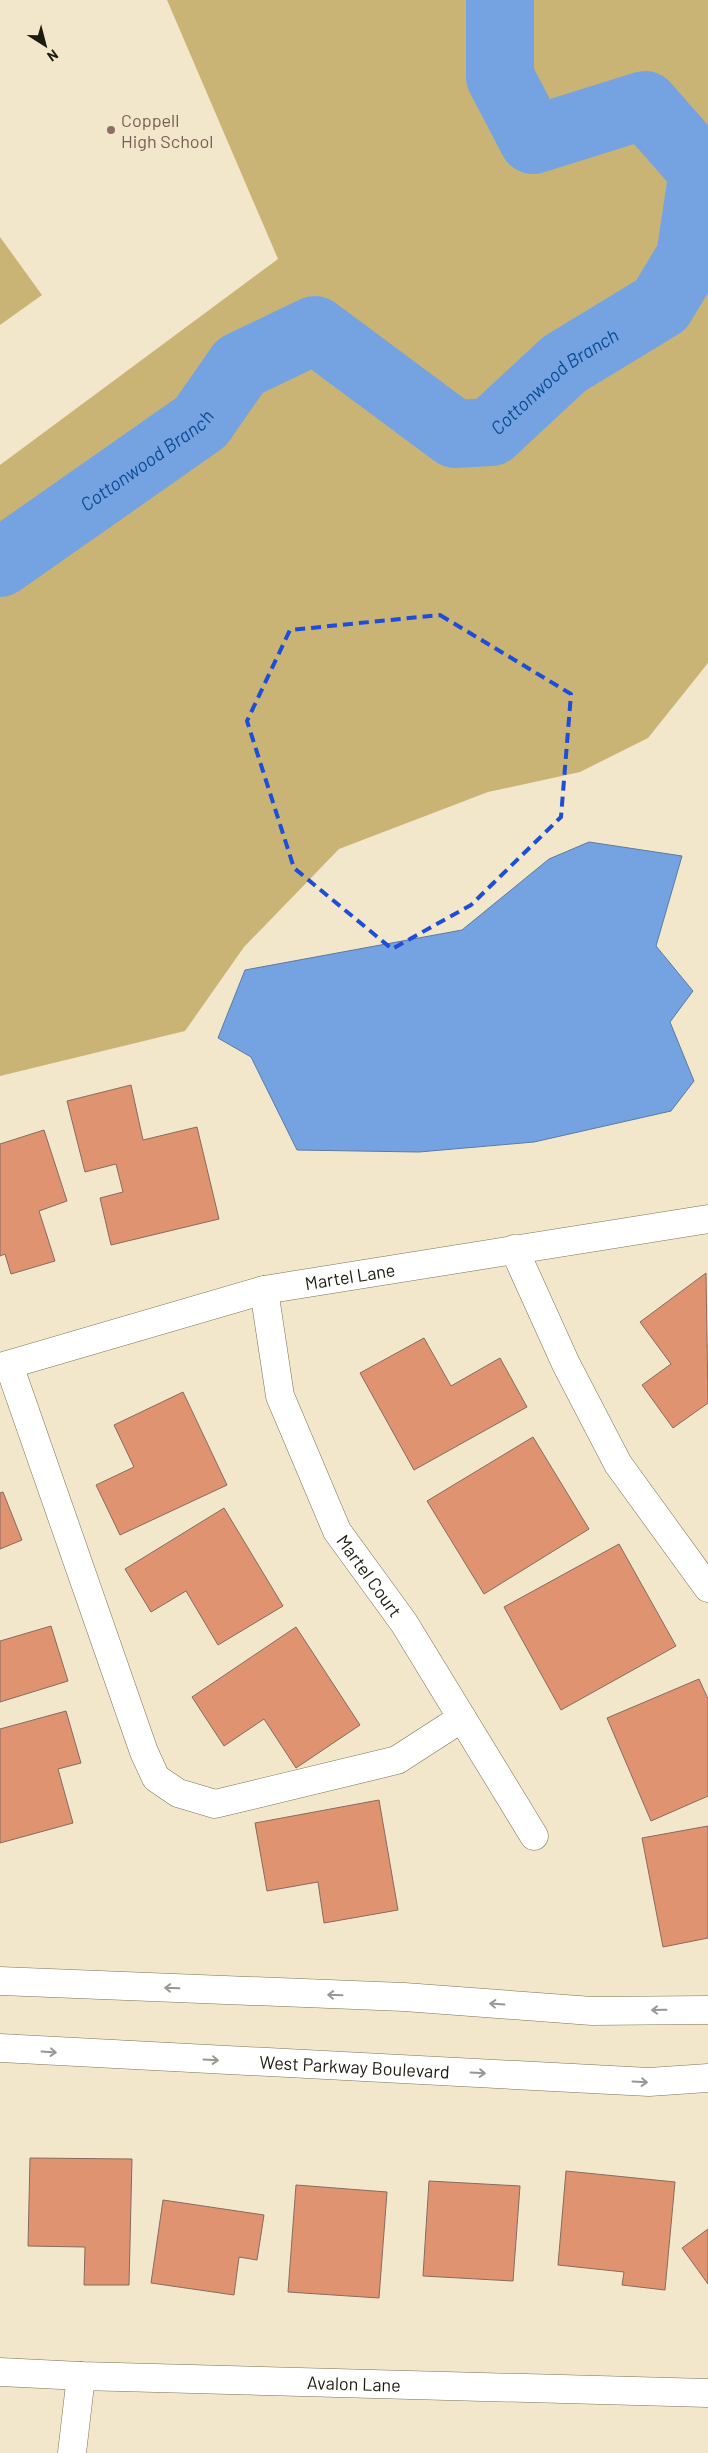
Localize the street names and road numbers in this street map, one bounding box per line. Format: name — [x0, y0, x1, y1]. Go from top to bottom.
street label: Martel Lane — [303, 1258, 397, 1294]
street label: Martel Court — [332, 1530, 407, 1621]
street label: West Parkway Boulevard — [259, 2051, 450, 2083]
street label: Avalon Lane — [307, 2371, 401, 2396]

